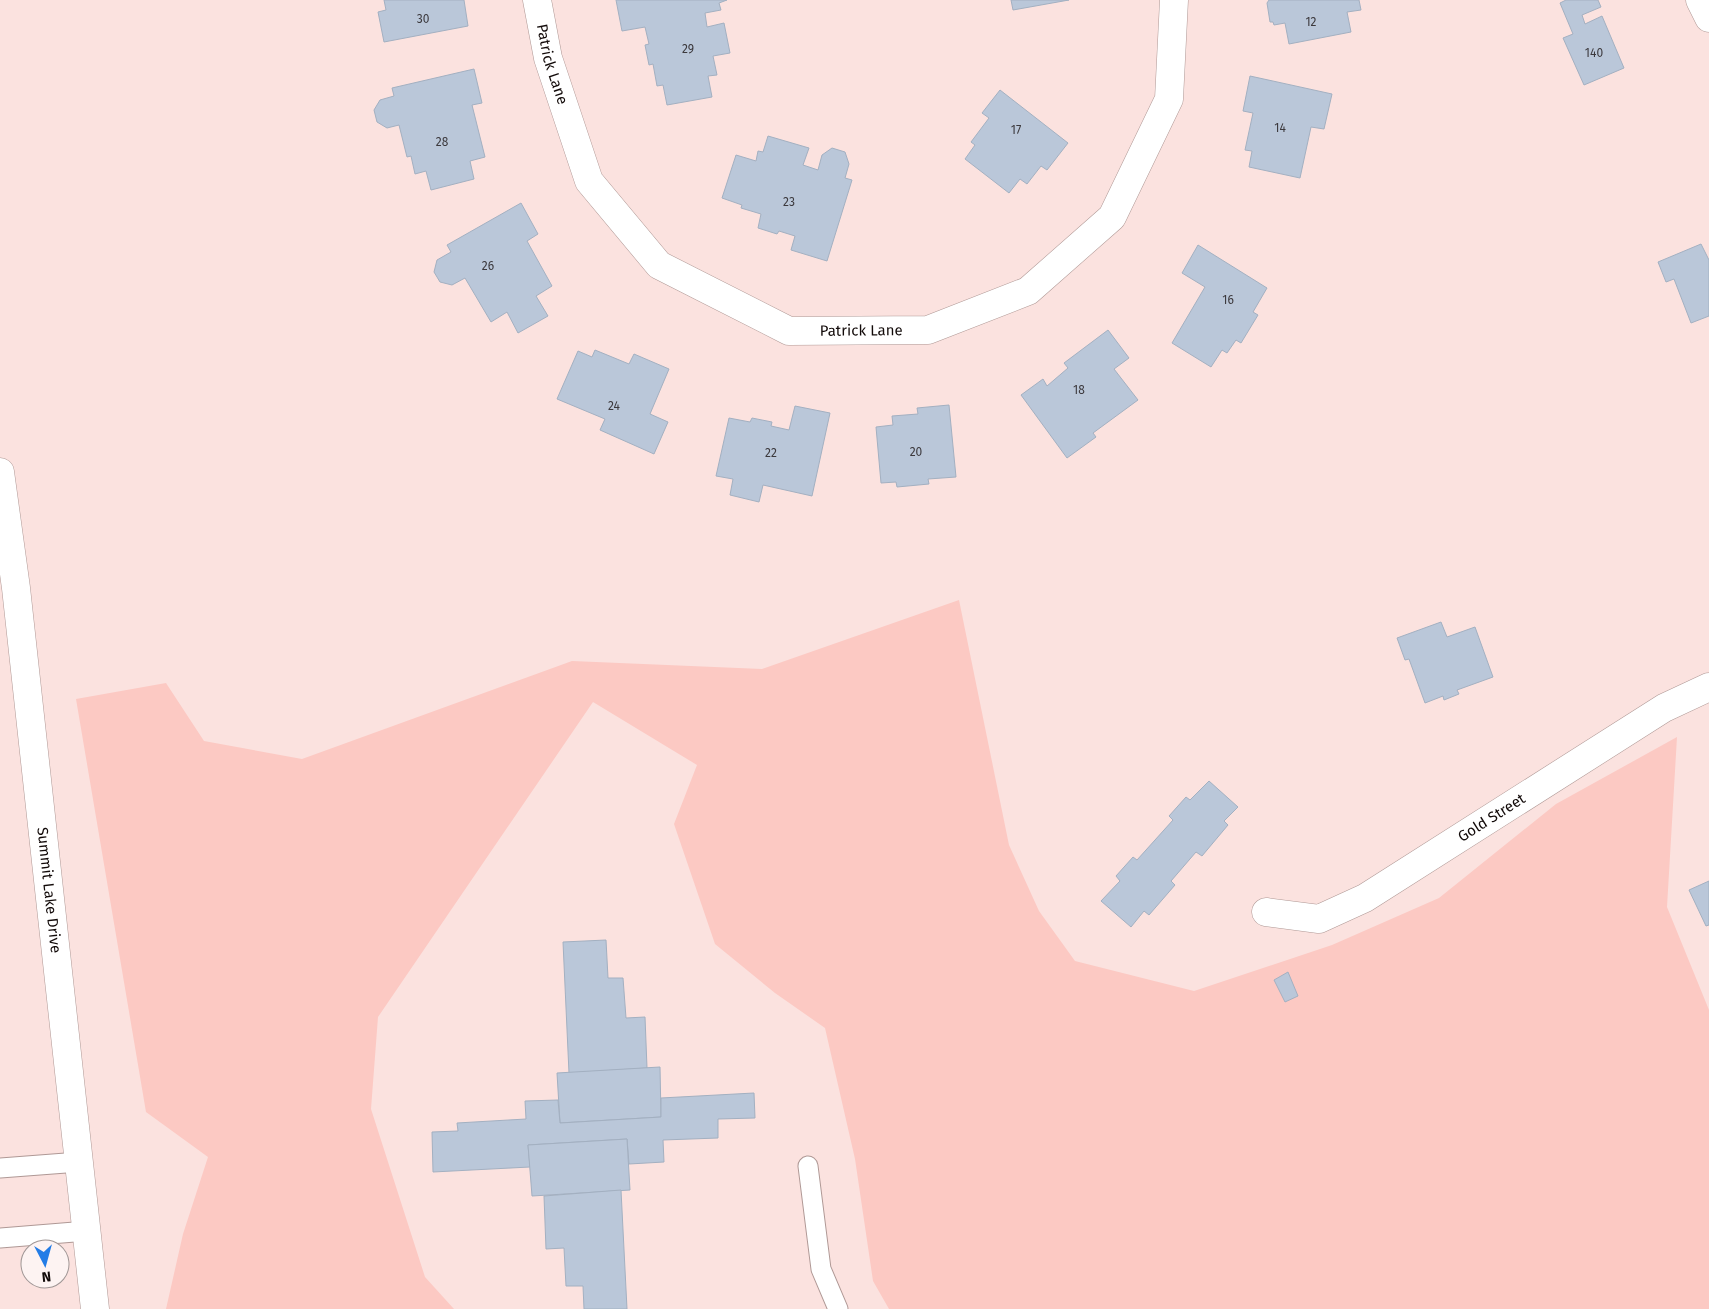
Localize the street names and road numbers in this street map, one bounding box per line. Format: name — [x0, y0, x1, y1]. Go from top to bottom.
street label: Patrick Lane — [533, 22, 572, 107]
street label: Patrick Lane — [820, 321, 903, 340]
street label: Gold Street — [1455, 789, 1529, 846]
street label: Summit Lake Drive — [33, 826, 65, 954]

